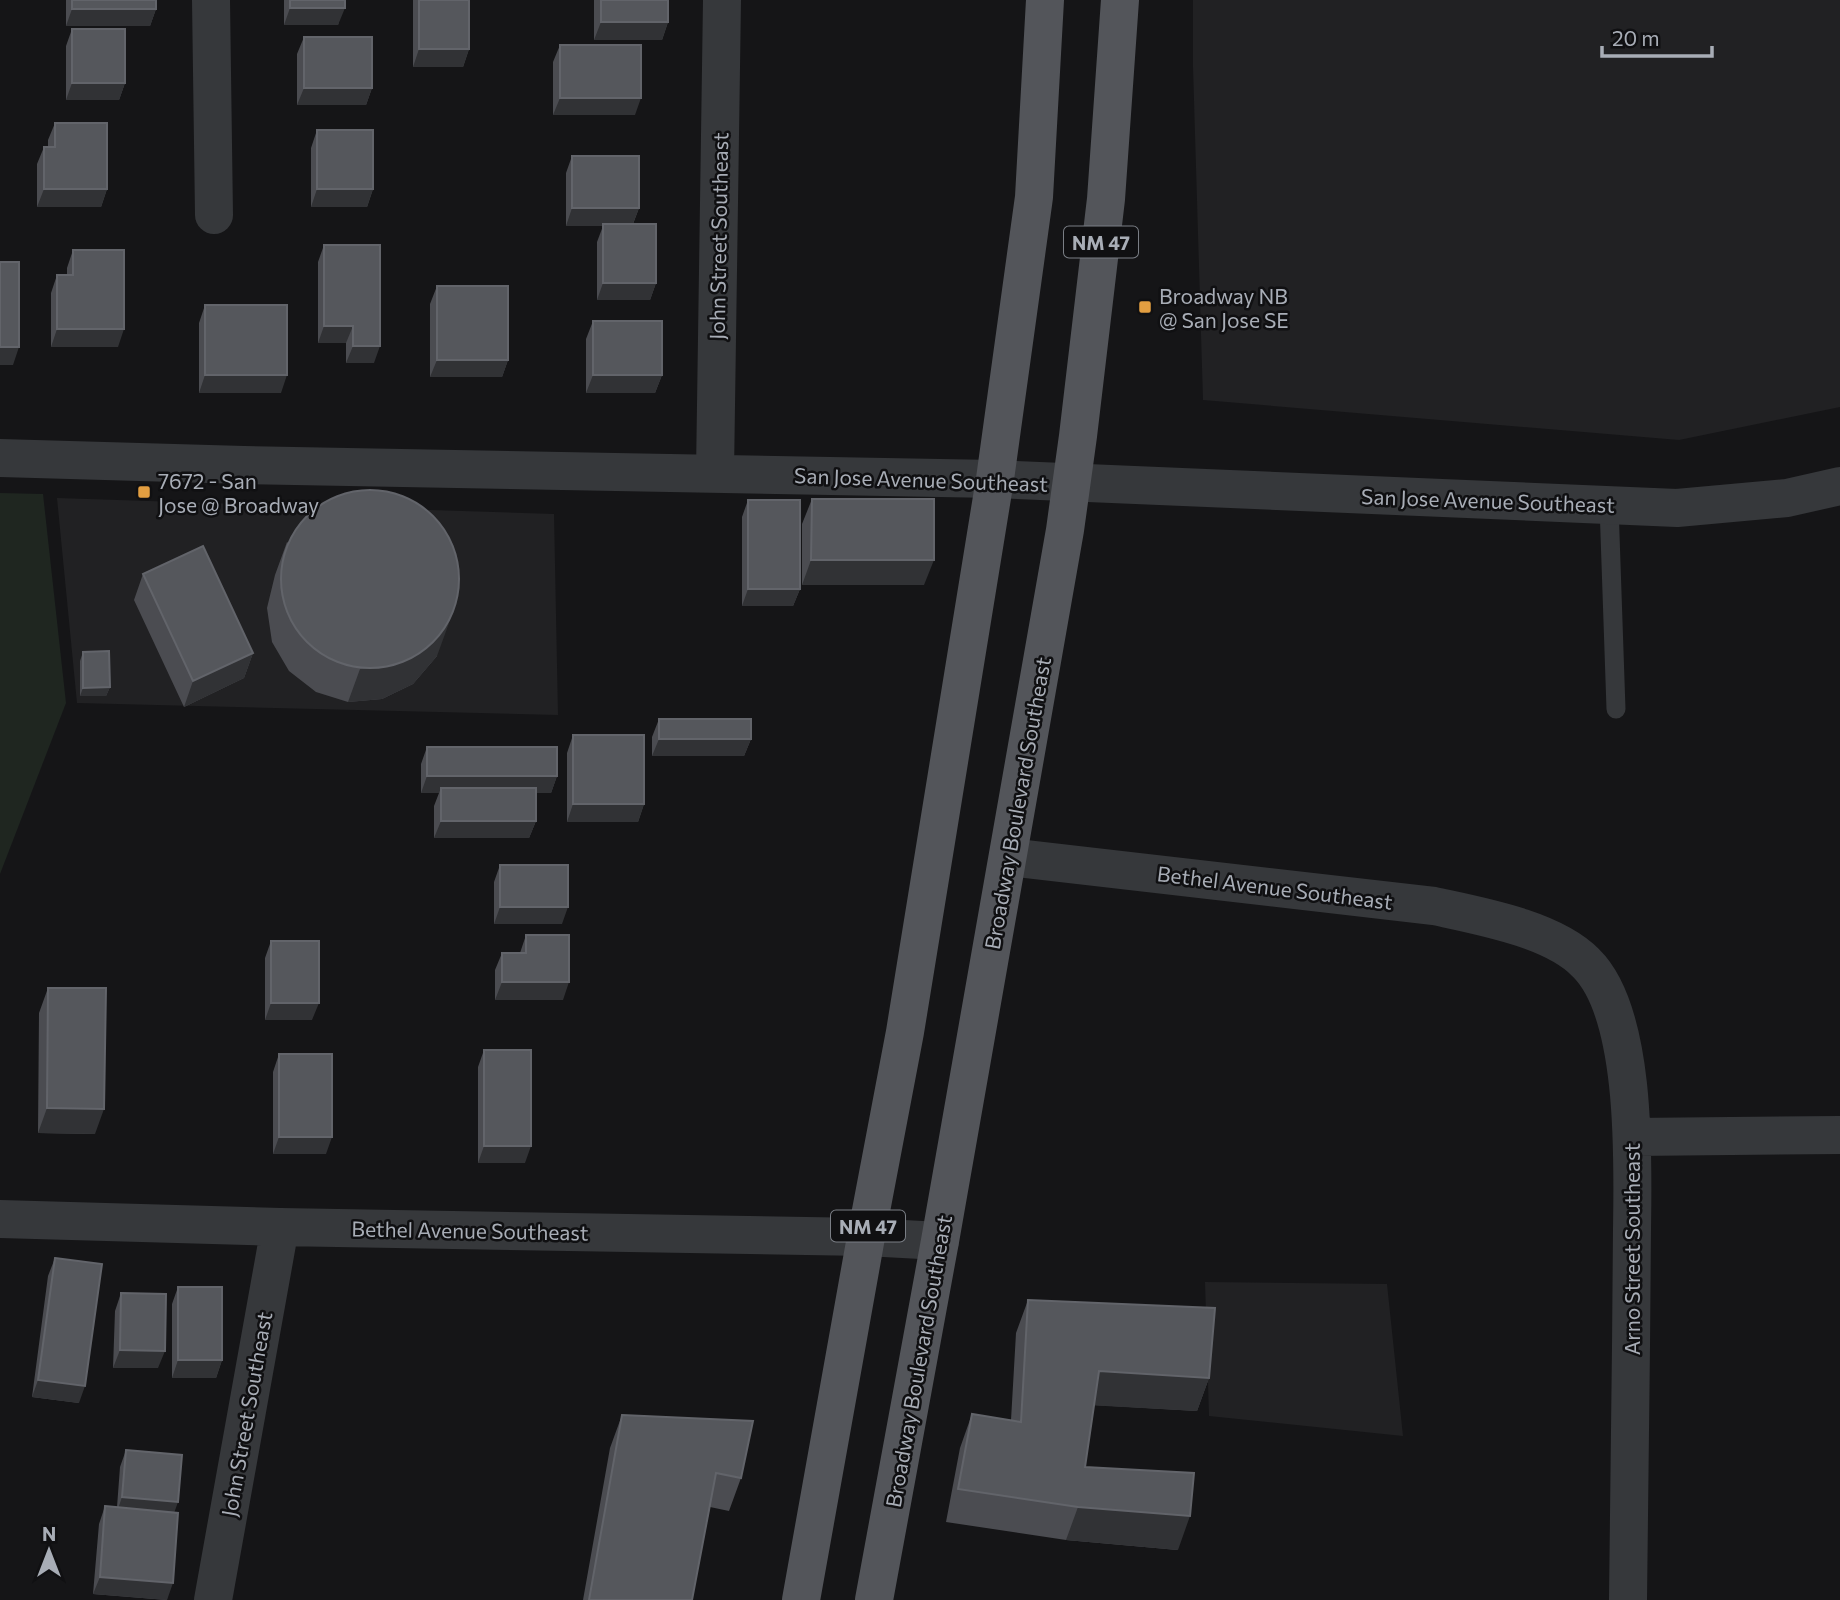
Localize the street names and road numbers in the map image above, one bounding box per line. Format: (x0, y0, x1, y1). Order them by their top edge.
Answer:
street label: John Street Southeast (704, 132, 732, 340)
road number: NM 47 (1064, 226, 1138, 258)
street label: San Jose Avenue Southeast (794, 462, 1048, 496)
street label: San Jose Avenue Southeast (1361, 483, 1615, 517)
street label: Broadway Boulevard Southeast (979, 655, 1055, 951)
street label: Bethel Avenue Southeast (1156, 860, 1394, 914)
street label: Arno Street Southeast (1619, 1143, 1644, 1355)
road number: NM 47 (831, 1210, 905, 1242)
street label: Broadway Boulevard Southeast (880, 1213, 956, 1509)
street label: Bethel Avenue Southeast (351, 1215, 589, 1245)
street label: John Street Southeast (216, 1310, 276, 1518)

